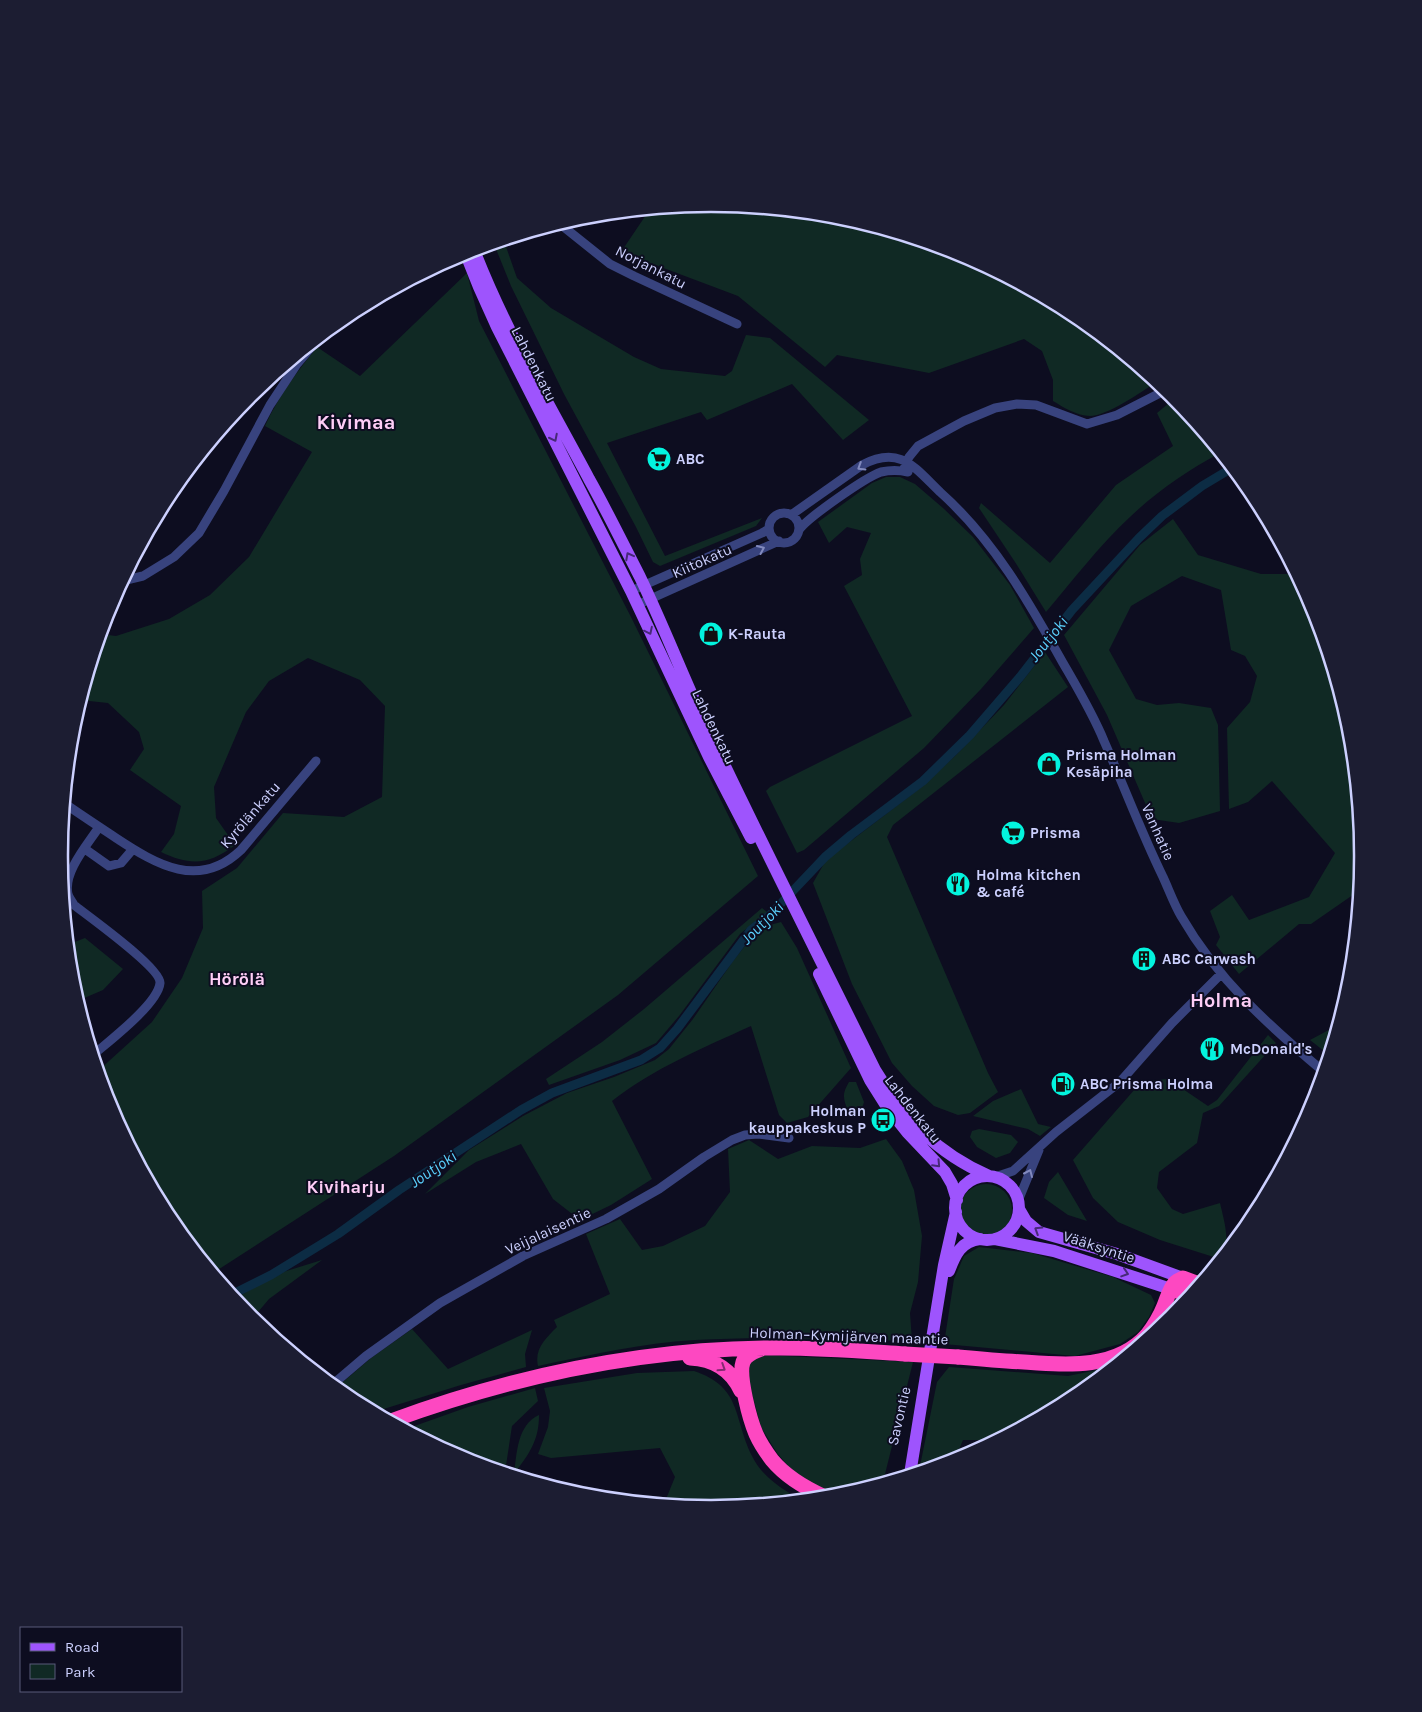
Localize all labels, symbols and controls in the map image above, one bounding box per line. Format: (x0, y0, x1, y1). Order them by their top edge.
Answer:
street label: Norjankatu (612, 241, 690, 293)
street label: Lahdenkatu (508, 324, 560, 404)
district label: Kivimaa (317, 411, 395, 434)
one-way arrow (548, 433, 558, 442)
supermarket icon: ABC (646, 446, 672, 472)
place label: ABC (676, 450, 705, 468)
one-way arrow (857, 460, 866, 470)
street label: Kiitokatu (669, 540, 735, 582)
one-way arrow (756, 545, 765, 556)
one-way arrow (625, 553, 635, 562)
water label: Joutjoki (1024, 613, 1072, 665)
shop icon: K-Rauta (698, 621, 724, 647)
place label: K-Rauta (728, 625, 786, 643)
one-way arrow (643, 626, 654, 635)
street label: Lahdenkatu (688, 686, 740, 768)
place label: Prisma Holman Kesäpiha (1066, 746, 1176, 781)
shop icon: Prisma Holman Kesäpiha (1036, 751, 1062, 777)
street label: Kyrölänkatu (216, 778, 284, 852)
street label: Vanhatie (1137, 801, 1179, 863)
supermarket icon: Prisma (1000, 820, 1026, 846)
place label: Prisma (1030, 824, 1080, 842)
place label: Holma kitchen & café (976, 866, 1081, 901)
restaurant icon: Holma kitchen & café (945, 871, 971, 897)
water label: Joutjoki (737, 898, 787, 948)
building icon: ABC Carwash (1131, 946, 1157, 972)
place label: ABC Carwash (1162, 950, 1256, 968)
district label: Hörölä (209, 968, 265, 990)
district label: Holma (1190, 989, 1252, 1012)
restaurant icon: McDonald's (1199, 1036, 1225, 1062)
place label: McDonald's (1230, 1040, 1312, 1058)
street label: Lahdenkatu (881, 1071, 945, 1147)
fuel station icon: ABC Prisma Holma (1050, 1071, 1076, 1097)
place label: ABC Prisma Holma (1080, 1075, 1213, 1093)
place label: Holman kauppakeskus P (748, 1102, 866, 1137)
bus stop icon: Holman kauppakeskus P (870, 1107, 896, 1133)
water label: Joutjoki (406, 1146, 460, 1192)
one-way arrow (931, 1158, 940, 1167)
one-way arrow (1022, 1169, 1033, 1178)
district label: Kiviharju (306, 1176, 386, 1198)
street label: Veijalaisentie (502, 1203, 594, 1259)
one-way arrow (1034, 1226, 1043, 1236)
street label: Vääksyntie (1061, 1227, 1137, 1267)
one-way arrow (1120, 1268, 1129, 1278)
street label: Holman–Kymijärven maantie (749, 1324, 949, 1348)
one-way arrow (717, 1361, 726, 1371)
street label: Savontie (883, 1385, 915, 1447)
legend (20, 1627, 182, 1692)
text: Road (65, 1638, 100, 1656)
text: Park (65, 1663, 95, 1681)

